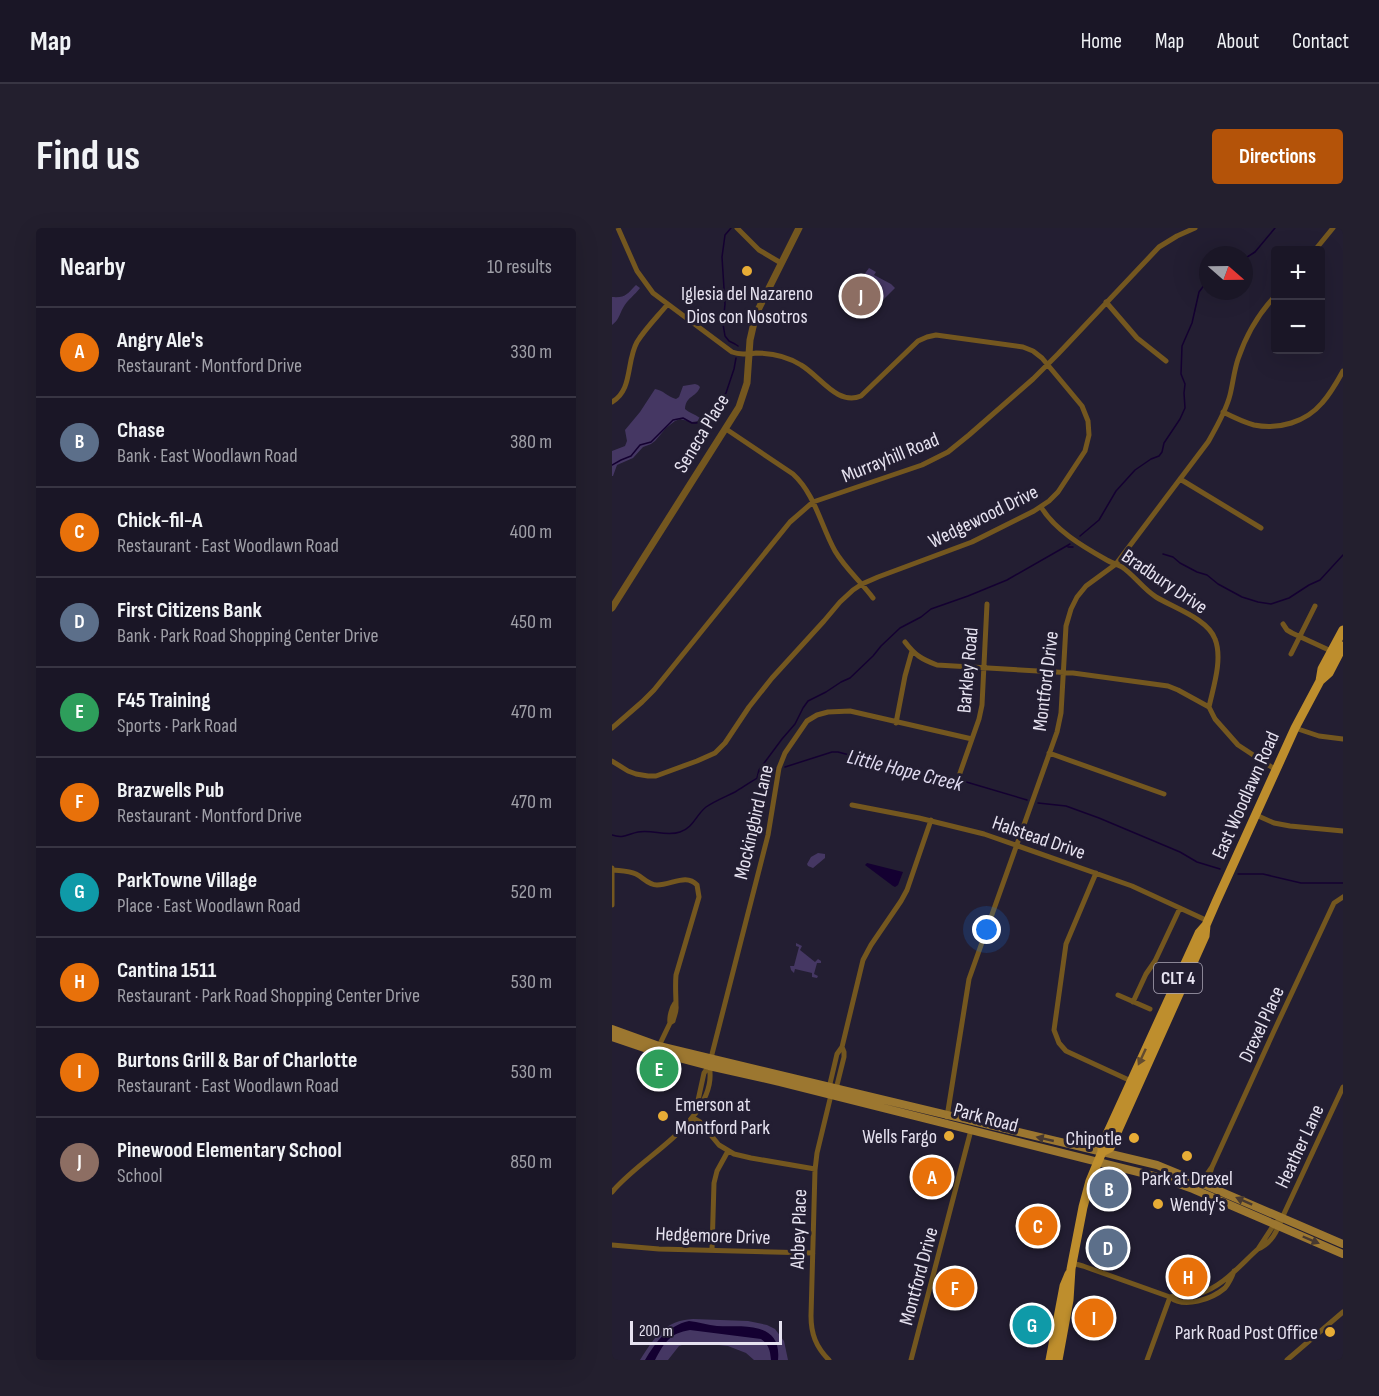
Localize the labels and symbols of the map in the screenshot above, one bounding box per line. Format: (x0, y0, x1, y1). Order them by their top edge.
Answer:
north arrow (1199, 246, 1253, 300)
marker: Iglesia del Nazareno Dios con Nosotros (740, 264, 754, 278)
pin: J (842, 274, 880, 318)
place label: Iglesia del Nazareno Dios con Nosotros (681, 282, 813, 329)
street label: Seneca Place (669, 390, 735, 477)
street label: Murrayhill Road (838, 428, 943, 488)
street label: Wedgewood Drive (925, 480, 1042, 554)
street label: Bradbury Drive (1117, 544, 1212, 619)
street label: Barkley Road (952, 626, 984, 714)
street label: Montford Drive (1028, 630, 1064, 732)
street label: East Woodlawn Road (1207, 728, 1285, 863)
water label: Little Hope Creek (845, 744, 966, 797)
street label: Mockingbird Lane (729, 763, 779, 882)
street label: Halstead Drive (989, 811, 1088, 865)
your location (972, 915, 1001, 944)
road number: CLT 4 (1154, 963, 1202, 993)
street label: Drexel Place (1234, 983, 1290, 1066)
pin: E (640, 1046, 678, 1092)
one-way arrow (1137, 1048, 1147, 1066)
place label: Emerson at Montford Park (675, 1093, 770, 1140)
street label: Park Road (951, 1098, 1021, 1138)
street label: Heather Lane (1270, 1101, 1330, 1192)
marker: Emerson at Montford Park (656, 1109, 670, 1123)
place label: Wells Fargo (862, 1125, 937, 1149)
place label: Chipotle (1066, 1127, 1122, 1151)
marker: Wells Fargo (942, 1129, 956, 1143)
marker: Chipotle (1127, 1131, 1141, 1145)
one-way arrow (1036, 1133, 1054, 1143)
marker: Park at Drexel (1180, 1149, 1194, 1163)
pin: A (912, 1154, 952, 1200)
pin: B (1090, 1166, 1128, 1212)
place label: Park at Drexel (1141, 1167, 1233, 1191)
street label: Abbey Place (786, 1189, 812, 1270)
place label: Wendy's (1170, 1193, 1226, 1217)
marker: Wendy's (1151, 1197, 1165, 1211)
one-way arrow (1236, 1197, 1253, 1206)
pin: C (1018, 1204, 1058, 1248)
street label: Hedgemore Drive (655, 1222, 771, 1250)
street label: Montford Drive (894, 1225, 944, 1328)
pin: D (1088, 1226, 1128, 1270)
one-way arrow (1302, 1235, 1320, 1245)
pin: H (1168, 1254, 1208, 1300)
pin: F (936, 1266, 974, 1310)
pin: I (1074, 1296, 1114, 1340)
pin: G (1012, 1302, 1052, 1348)
scale bar (630, 1318, 782, 1346)
place label: Park Road Post Office (1175, 1321, 1318, 1345)
marker: Park Road Post Office (1323, 1325, 1337, 1339)

